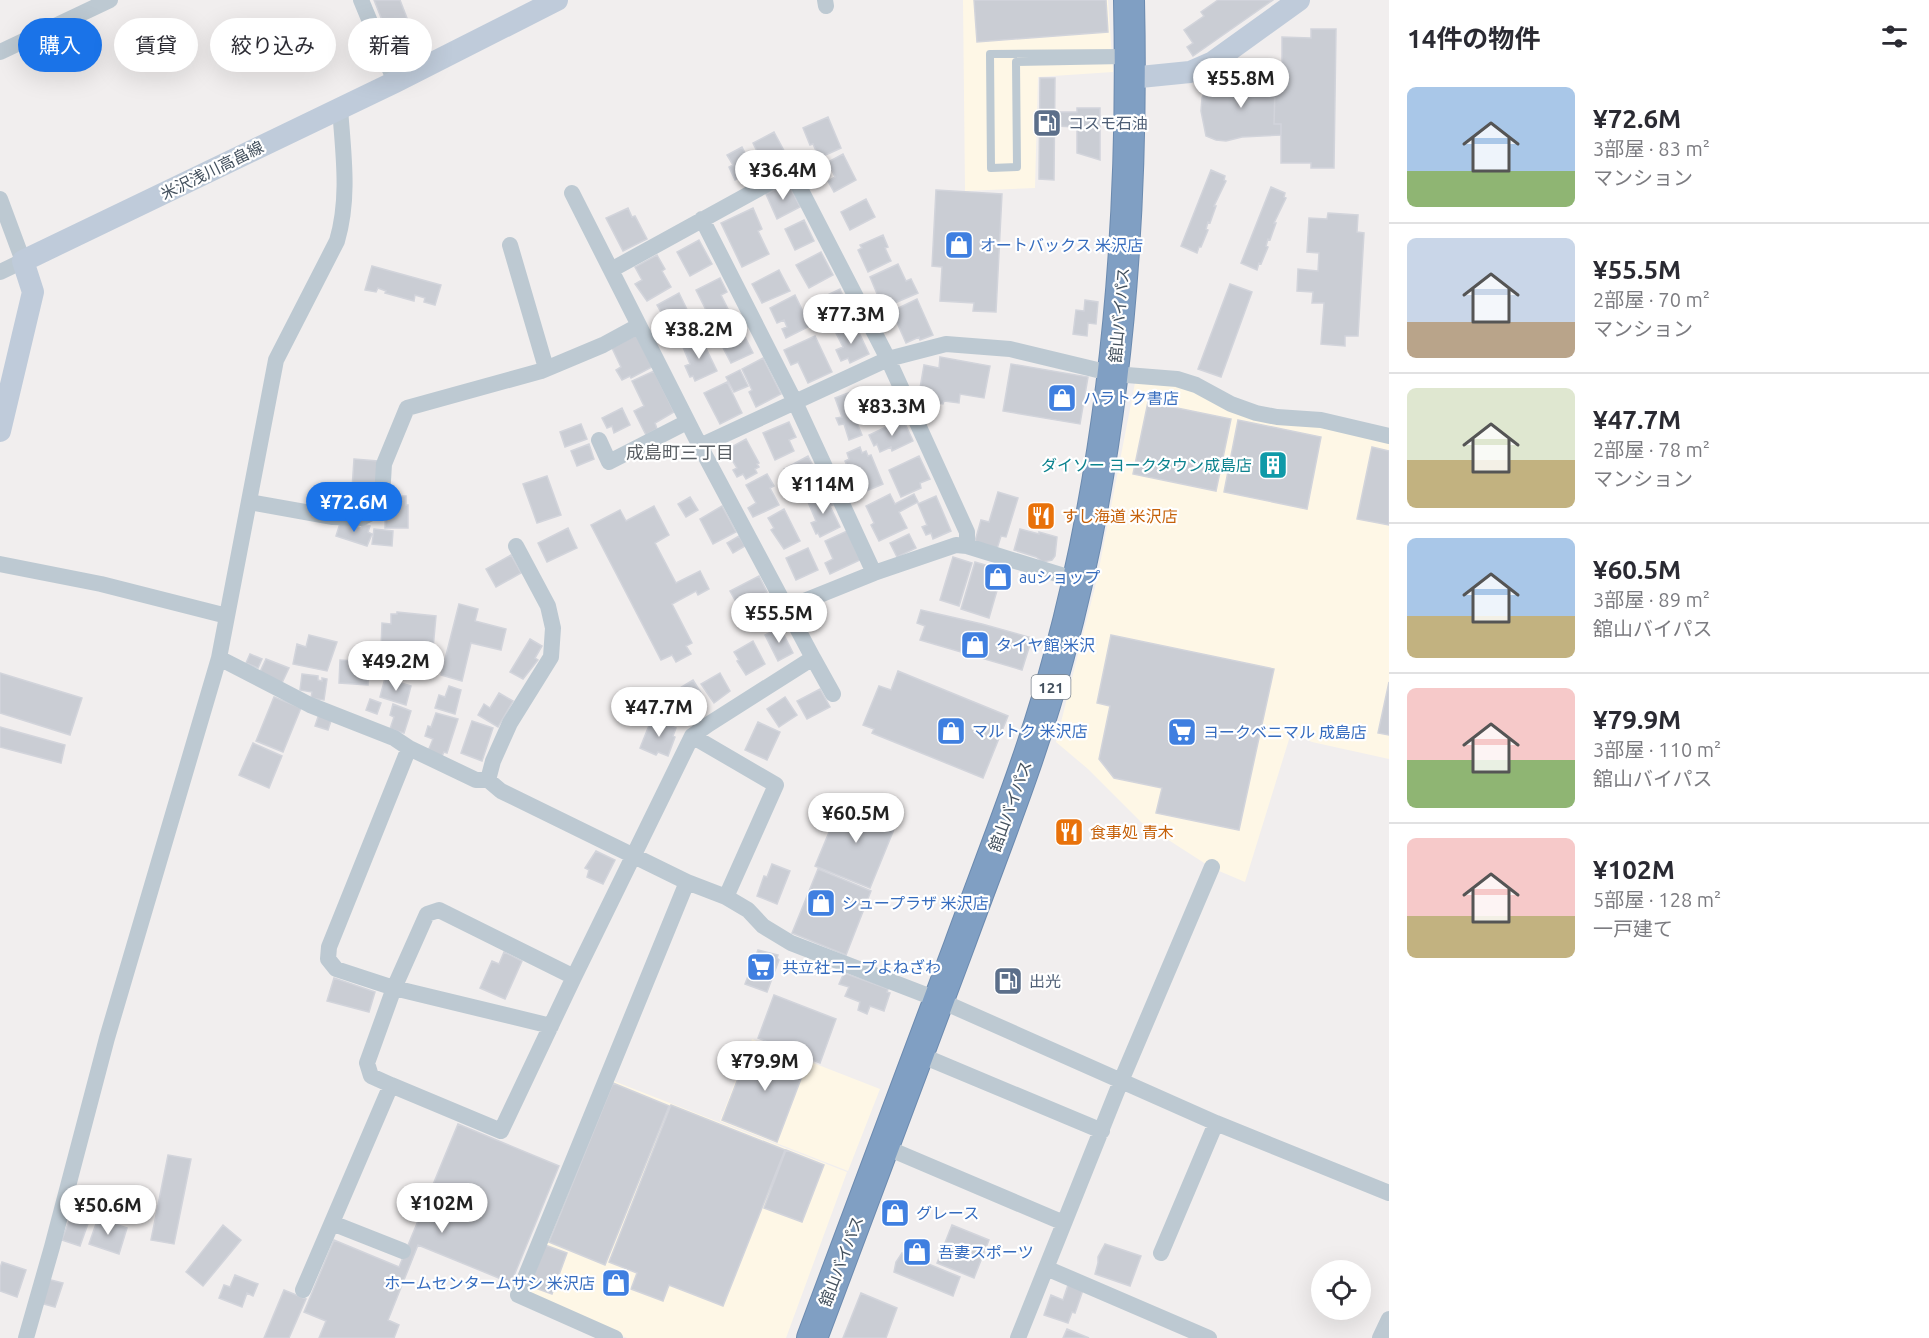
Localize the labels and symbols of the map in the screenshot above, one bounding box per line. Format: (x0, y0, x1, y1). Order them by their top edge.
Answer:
pin: ¥55.8M (1192, 58, 1290, 109)
fuel station icon: コスモ石油 (1031, 107, 1063, 139)
place label: コスモ石油 (1068, 114, 1148, 132)
street label: 米沢浅川高畠線 (158, 137, 266, 203)
pin: ¥36.4M (734, 150, 832, 201)
shop icon: オートバックス 米沢店 (943, 229, 975, 261)
place label: オートバックス 米沢店 (980, 236, 1143, 254)
street label: 舘山バイパス (1106, 267, 1132, 363)
pin: ¥77.3M (802, 294, 900, 345)
pin: ¥38.2M (650, 309, 748, 360)
shop icon: ハラトク書店 (1046, 382, 1078, 414)
pin: ¥83.3M (843, 386, 941, 437)
place label: ハラトク書店 (1083, 389, 1179, 407)
district label: 成島町三丁目 (626, 442, 734, 462)
building icon: ダイソー ヨークタウン成島店 (1257, 449, 1289, 481)
place label: ダイソー ヨークタウン成島店 (1041, 456, 1252, 474)
pin: ¥114M (781, 464, 865, 515)
pin: ¥72.6M (305, 482, 403, 533)
restaurant icon: すし海道 米沢店 (1025, 500, 1057, 532)
place label: すし海道 米沢店 (1062, 507, 1178, 525)
shop icon: auショップ (982, 561, 1014, 593)
place label: auショップ (1019, 568, 1100, 586)
pin: ¥55.5M (730, 593, 828, 644)
shop icon: タイヤ館 米沢 (959, 629, 991, 661)
place label: タイヤ館 米沢 (996, 636, 1095, 654)
pin: ¥49.2M (347, 641, 445, 692)
road number: 121 (1032, 675, 1070, 699)
pin: ¥47.7M (610, 687, 708, 738)
shop icon: マルトク 米沢店 (935, 715, 967, 747)
supermarket icon: ヨークベニマル 成島店 (1166, 716, 1198, 748)
place label: マルトク 米沢店 (972, 722, 1088, 740)
place label: ヨークベニマル 成島店 (1203, 723, 1367, 741)
street label: 舘山バイパス (985, 758, 1035, 854)
pin: ¥60.5M (807, 793, 905, 844)
restaurant icon: 食事処 青木 (1053, 816, 1085, 848)
place label: 食事処 青木 (1090, 823, 1174, 841)
shop icon: シュープラザ 米沢店 (805, 887, 837, 919)
place label: シュープラザ 米沢店 (842, 894, 989, 912)
supermarket icon: 共立社コープよねざわ (745, 951, 777, 983)
place label: 共立社コープよねざわ (782, 958, 941, 976)
fuel station icon: 出光 (992, 965, 1024, 997)
place label: 出光 (1029, 972, 1061, 990)
pin: ¥79.9M (716, 1041, 814, 1092)
pin: ¥102M (400, 1183, 484, 1234)
pin: ¥50.6M (59, 1185, 157, 1236)
shop icon: グレース (879, 1197, 911, 1229)
place label: グレース (916, 1204, 979, 1222)
street label: 舘山バイパス (815, 1213, 867, 1309)
shop icon: 吾妻スポーツ (901, 1236, 933, 1268)
place label: 吾妻スポーツ (938, 1243, 1034, 1261)
shop icon: ホームセンタームサシ 米沢店 (600, 1267, 632, 1299)
place label: ホームセンタームサシ 米沢店 (384, 1274, 595, 1292)

